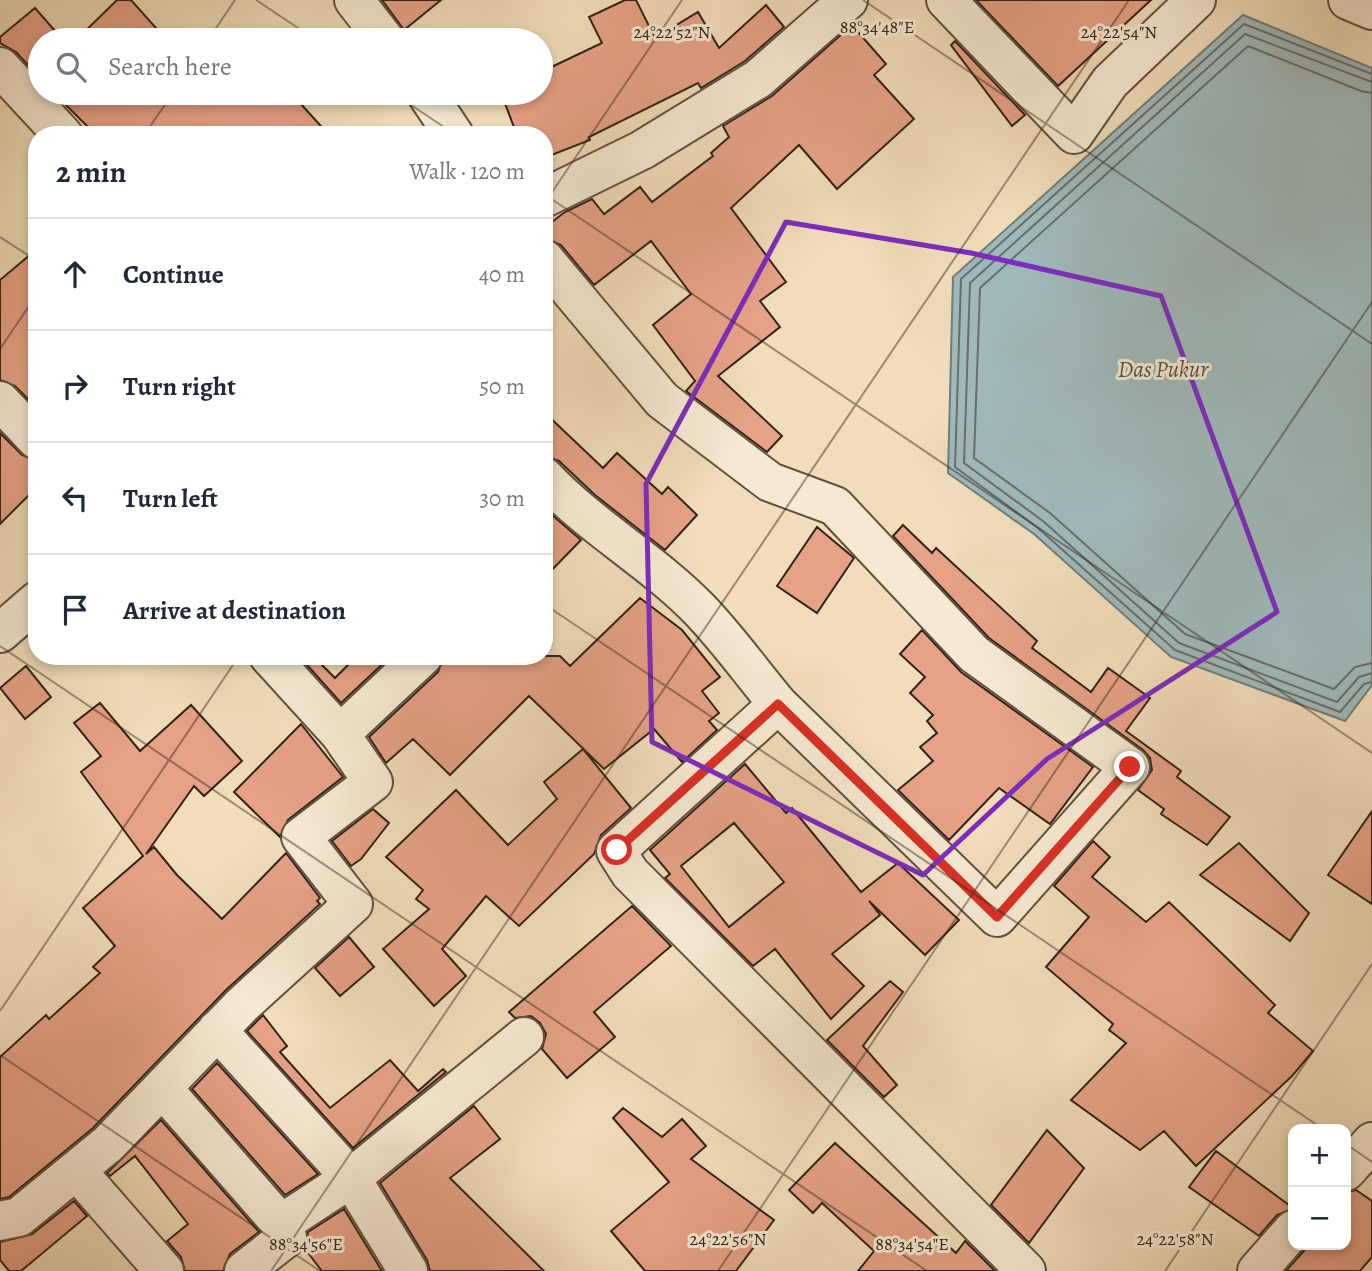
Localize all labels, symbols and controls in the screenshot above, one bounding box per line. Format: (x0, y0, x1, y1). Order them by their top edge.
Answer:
text: 88°34'48"E (840, 15, 914, 39)
text: 24°22'52"N (633, 20, 711, 44)
text: 24°22'54"N (1081, 20, 1157, 44)
search box (28, 28, 553, 105)
icon: search (52, 48, 90, 86)
text: Search here (108, 49, 232, 84)
text: 2 min (56, 152, 126, 192)
text: Walk · 120 m (409, 156, 525, 187)
icon: ahead (56, 255, 94, 293)
text: Continue (123, 257, 224, 292)
text: 40 m (479, 259, 525, 290)
water label: Das Pukur (1118, 354, 1209, 385)
icon: right (56, 367, 94, 405)
text: Turn right (123, 369, 236, 404)
text: 50 m (479, 371, 525, 402)
icon: left (56, 479, 94, 517)
text: Turn left (123, 481, 218, 516)
text: 30 m (479, 483, 525, 514)
icon: arrive (56, 591, 94, 629)
text: Arrive at destination (123, 593, 346, 628)
route end (1114, 751, 1145, 782)
route start (601, 834, 632, 865)
map controls (1288, 1124, 1351, 1250)
button: + (1288, 1124, 1351, 1187)
button: − (1288, 1187, 1351, 1250)
text: 24°22'56"N (690, 1227, 766, 1251)
text: 24°22'58"N (1136, 1227, 1214, 1251)
text: 88°34'56"E (269, 1232, 343, 1256)
text: 88°34'54"E (875, 1232, 949, 1256)

